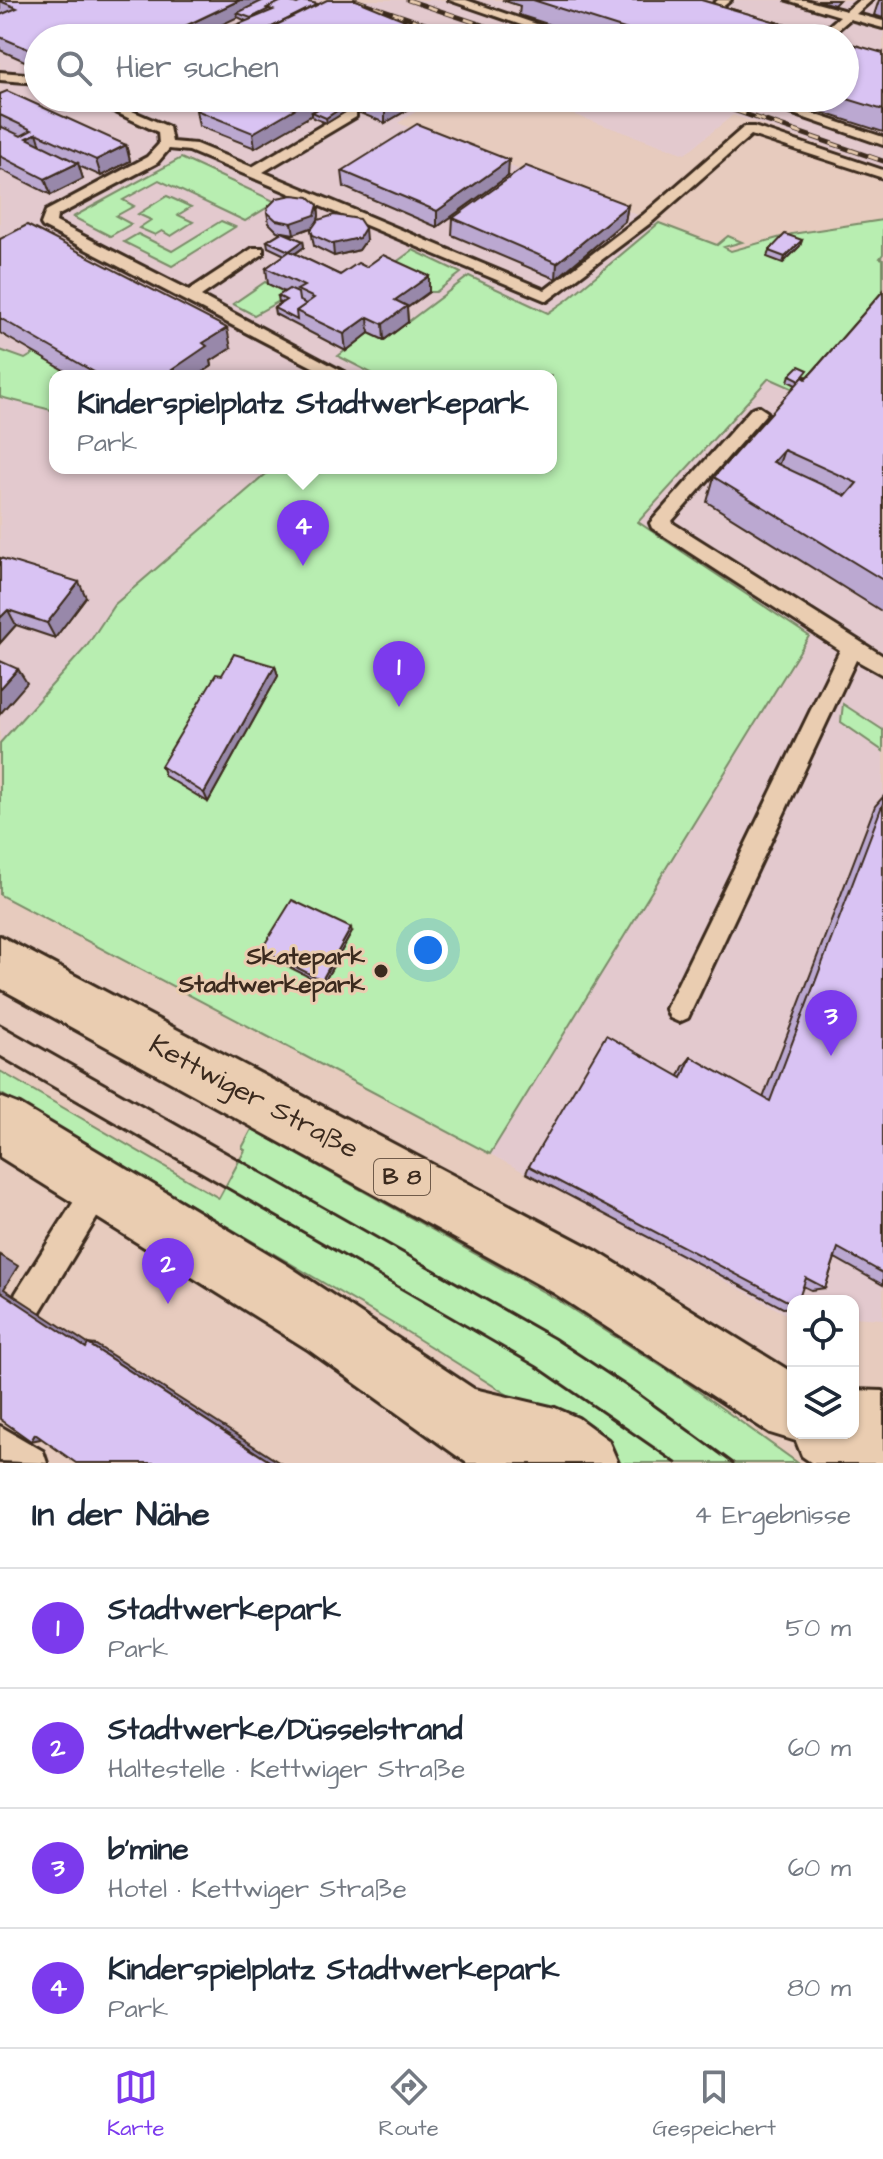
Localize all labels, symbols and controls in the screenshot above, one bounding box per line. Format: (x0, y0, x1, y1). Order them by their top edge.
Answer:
search box (24, 24, 859, 112)
icon: search (52, 46, 96, 90)
text: Hier suchen (116, 47, 279, 89)
popup (49, 370, 557, 474)
text: Kinderspielplatz Stadtwerkepark (77, 383, 529, 425)
text: Park (77, 425, 137, 461)
pin: 4 (277, 500, 329, 566)
pin: 1 (373, 641, 425, 707)
your location (408, 930, 448, 970)
place label: Skatepark Stadtwerkepark (178, 940, 365, 1002)
marker: Skatepark Stadtwerkepark (372, 962, 390, 980)
pin: 3 (805, 990, 857, 1056)
street label: Kettwiger Straße (142, 1025, 366, 1170)
road number: B 8 (374, 1159, 430, 1195)
pin: 2 (142, 1238, 194, 1304)
map controls (787, 1295, 859, 1439)
button: locate (787, 1295, 859, 1367)
button: layers (787, 1367, 859, 1439)
text: In der Nähe (32, 1491, 210, 1539)
text: 4 Ergebnisse (694, 1497, 851, 1533)
text: Stadtwerkepark (108, 1589, 341, 1631)
text: 1 (56, 1610, 60, 1646)
text: 50 m (786, 1610, 851, 1646)
text: Park (108, 1631, 168, 1667)
text: Stadtwerke/Düsselstrand (108, 1709, 463, 1751)
text: 2 (51, 1730, 65, 1766)
text: 60 m (788, 1730, 851, 1766)
text: Haltestelle · Kettwiger Straße (108, 1751, 465, 1787)
text: b'mine (108, 1829, 189, 1871)
text: 3 (51, 1850, 65, 1886)
text: 60 m (788, 1850, 851, 1886)
text: Hotel · Kettwiger Straße (108, 1871, 407, 1907)
text: Kinderspielplatz Stadtwerkepark (108, 1949, 560, 1991)
text: 4 (49, 1970, 67, 2006)
text: 80 m (787, 1970, 851, 2006)
text: Park (108, 1991, 168, 2027)
tab: Karte (107, 2065, 164, 2144)
tab: Route (379, 2065, 439, 2144)
tab: Gespeichert (653, 2065, 776, 2144)

